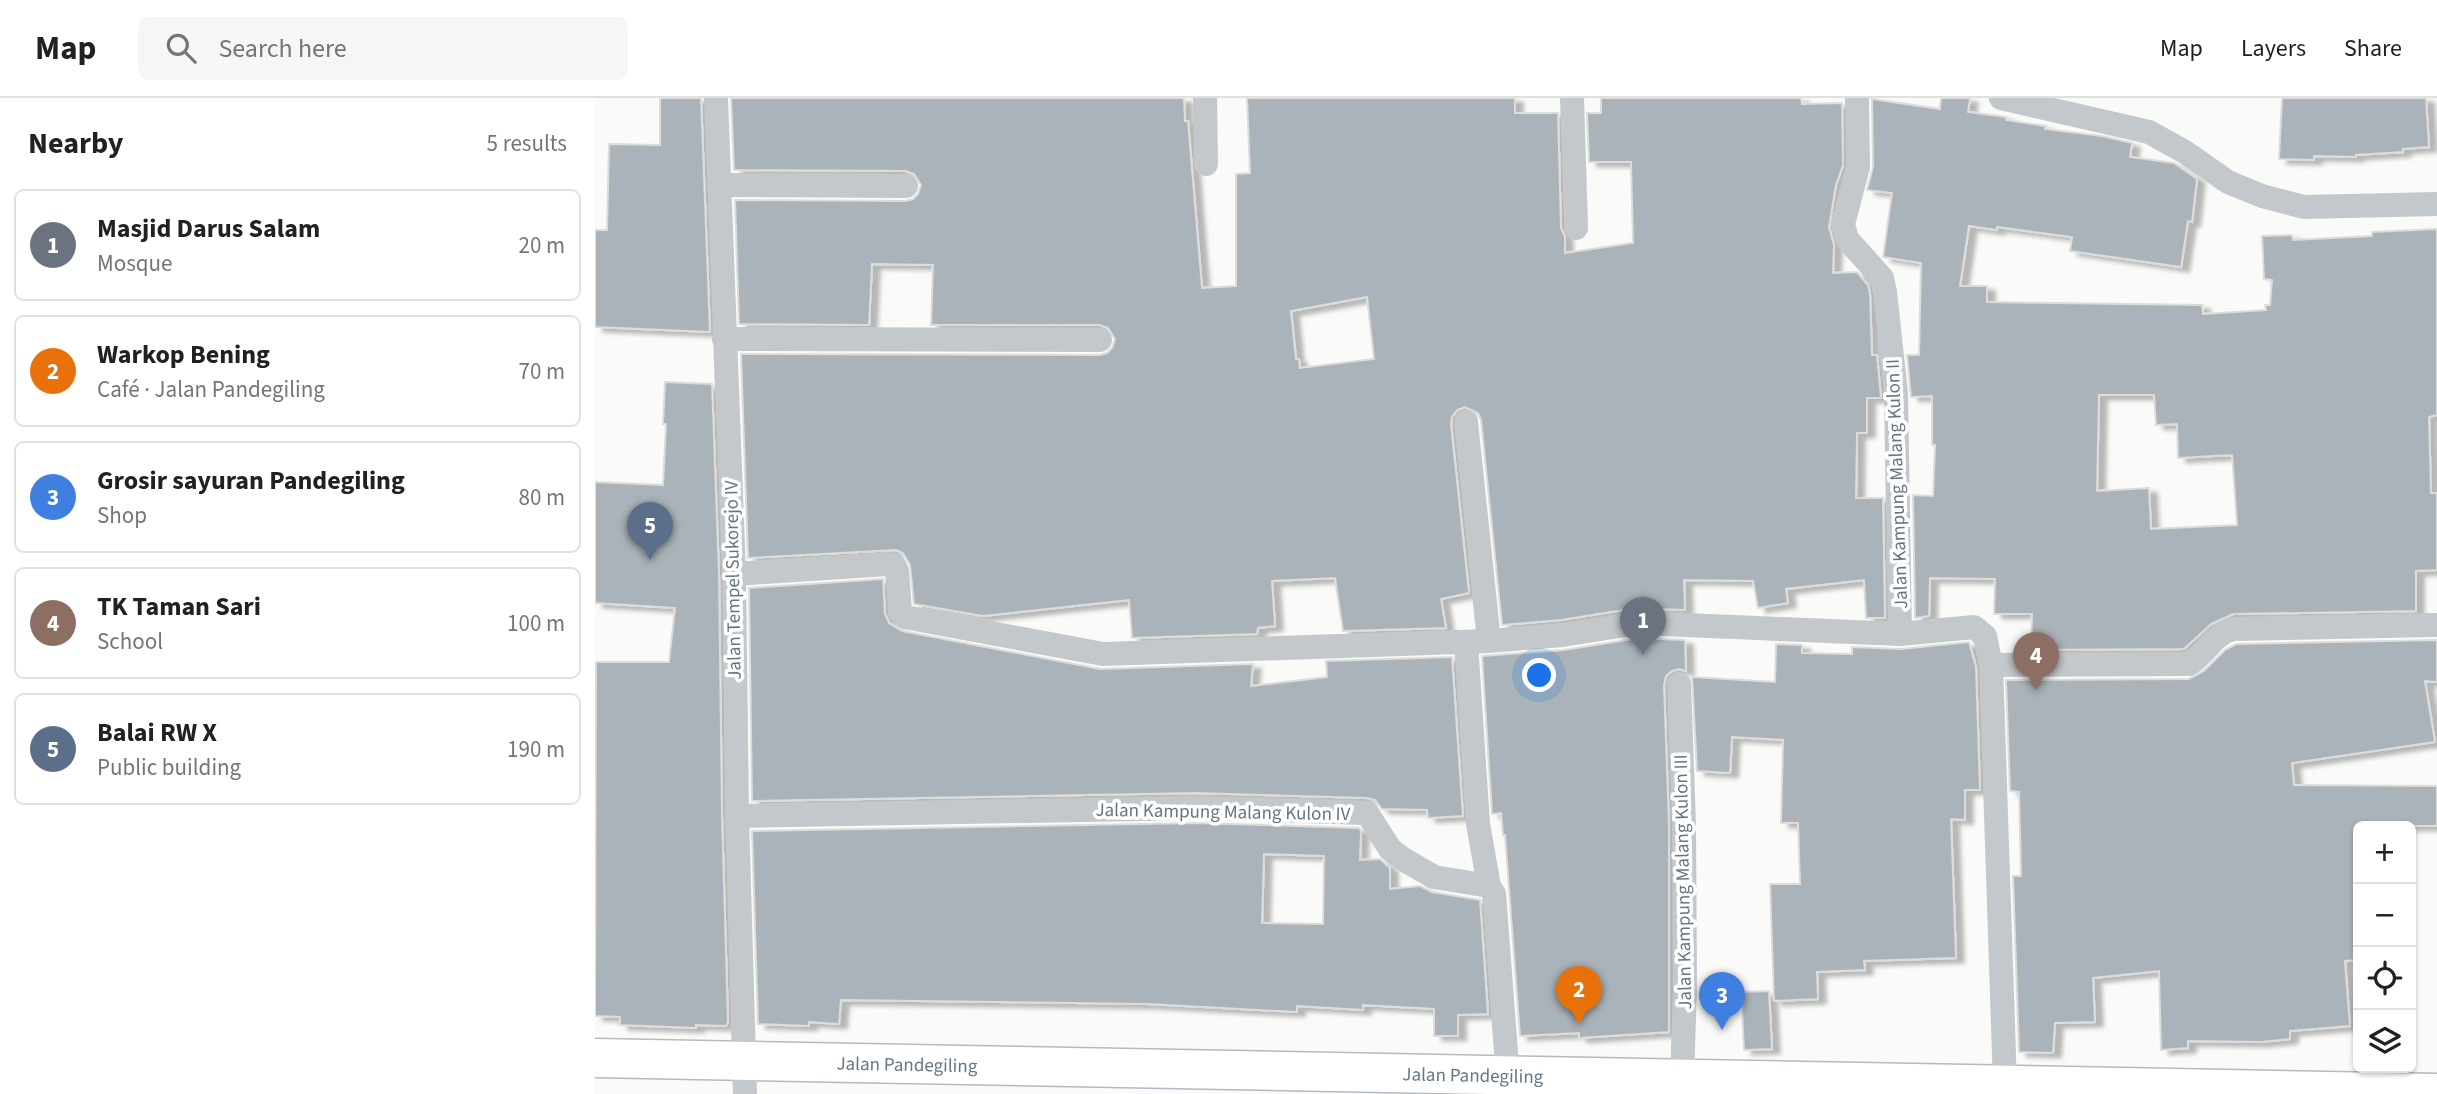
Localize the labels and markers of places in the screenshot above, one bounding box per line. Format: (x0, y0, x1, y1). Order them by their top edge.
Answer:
pin: 5 (627, 502, 673, 560)
pin: 1 (1620, 597, 1666, 655)
pin: 4 (2013, 632, 2059, 690)
pin: 2 (1556, 966, 1602, 1024)
pin: 3 (1699, 972, 1745, 1030)

